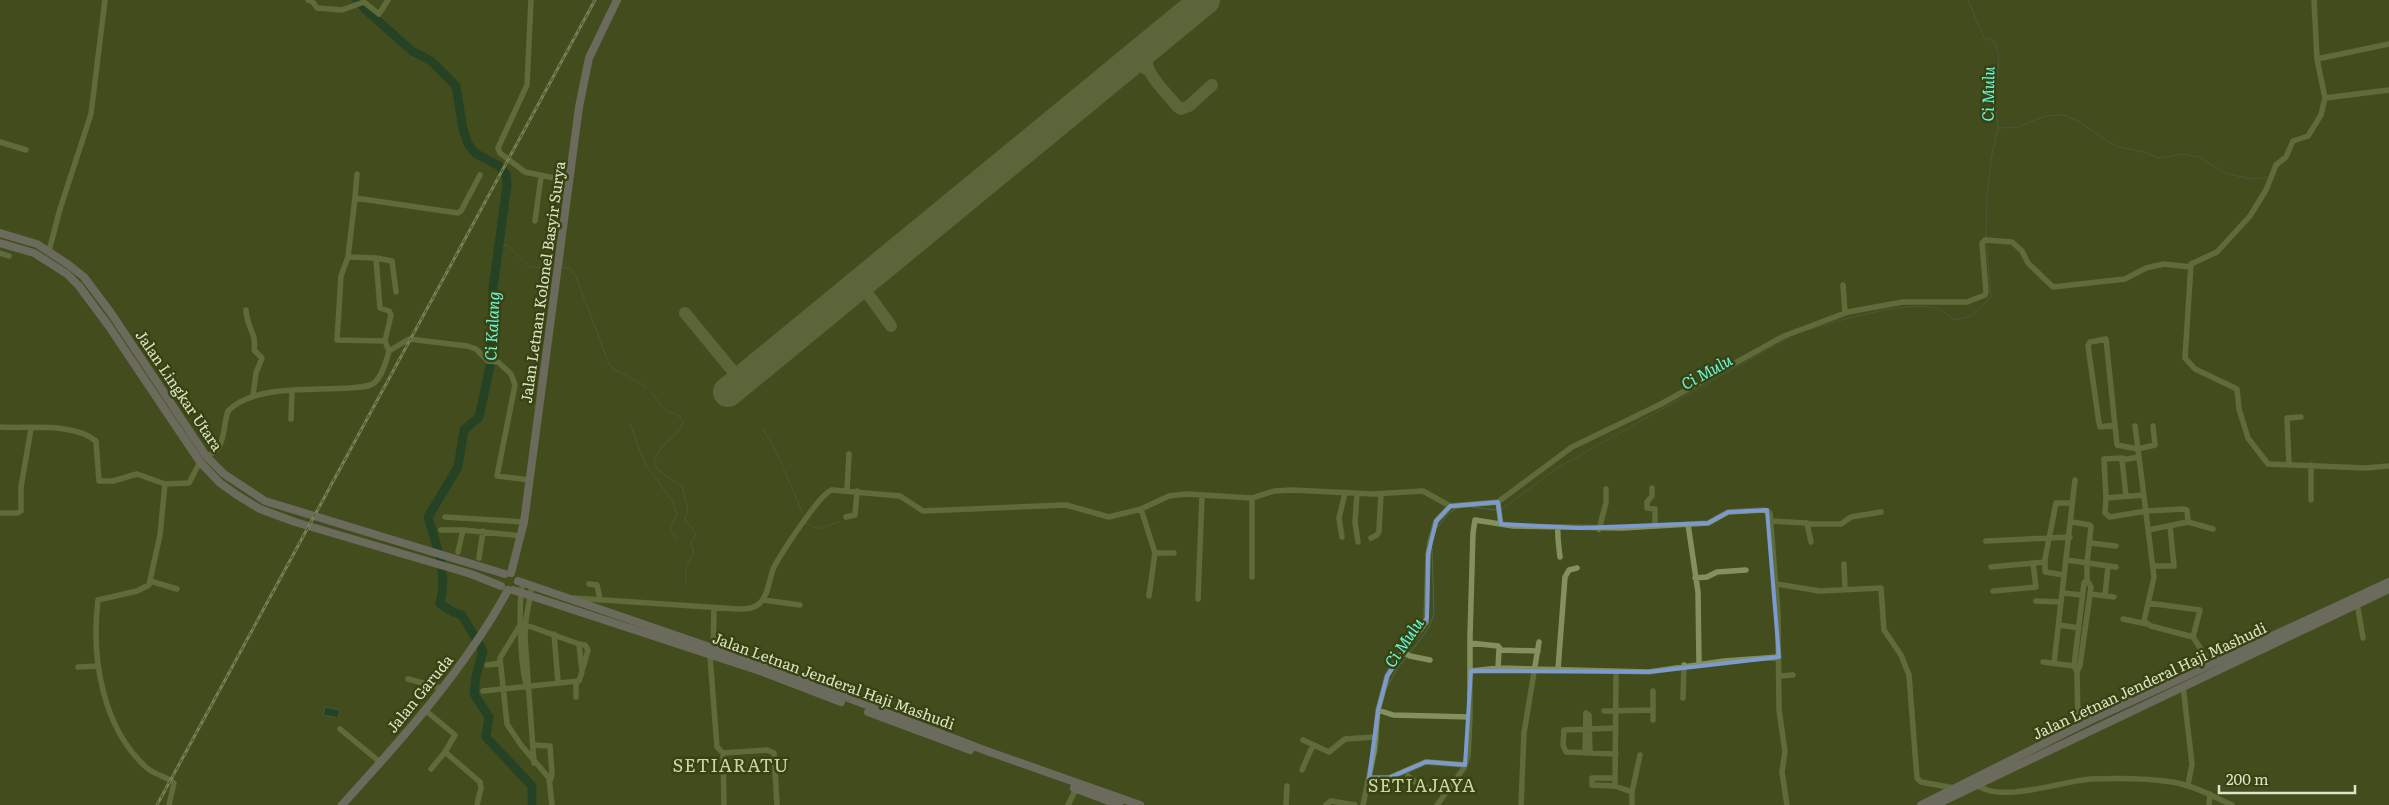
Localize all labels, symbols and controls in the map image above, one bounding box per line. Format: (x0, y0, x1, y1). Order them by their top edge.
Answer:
water label: Ci Mulu (1975, 66, 1999, 122)
street label: Jalan Letnan Kolonel Basyir Surya (514, 159, 570, 404)
water label: Ci Kalang (477, 291, 505, 361)
street label: Jalan Lingkar Utara (131, 325, 230, 456)
water label: Ci Mulu (1676, 347, 1737, 395)
water label: Ci Mulu (1378, 612, 1429, 672)
street label: Jalan Letnan Jenderal Haji Mashudi (2028, 615, 2270, 745)
street label: Jalan Letnan Jenderal Haji Mashudi (710, 625, 958, 735)
street label: Jalan Garuda (380, 648, 458, 737)
district label: SETIARATU (673, 751, 789, 778)
scale bar (2219, 762, 2355, 794)
text: 200 m (2226, 767, 2269, 790)
district label: SETIAJAYA (1368, 771, 1476, 798)

